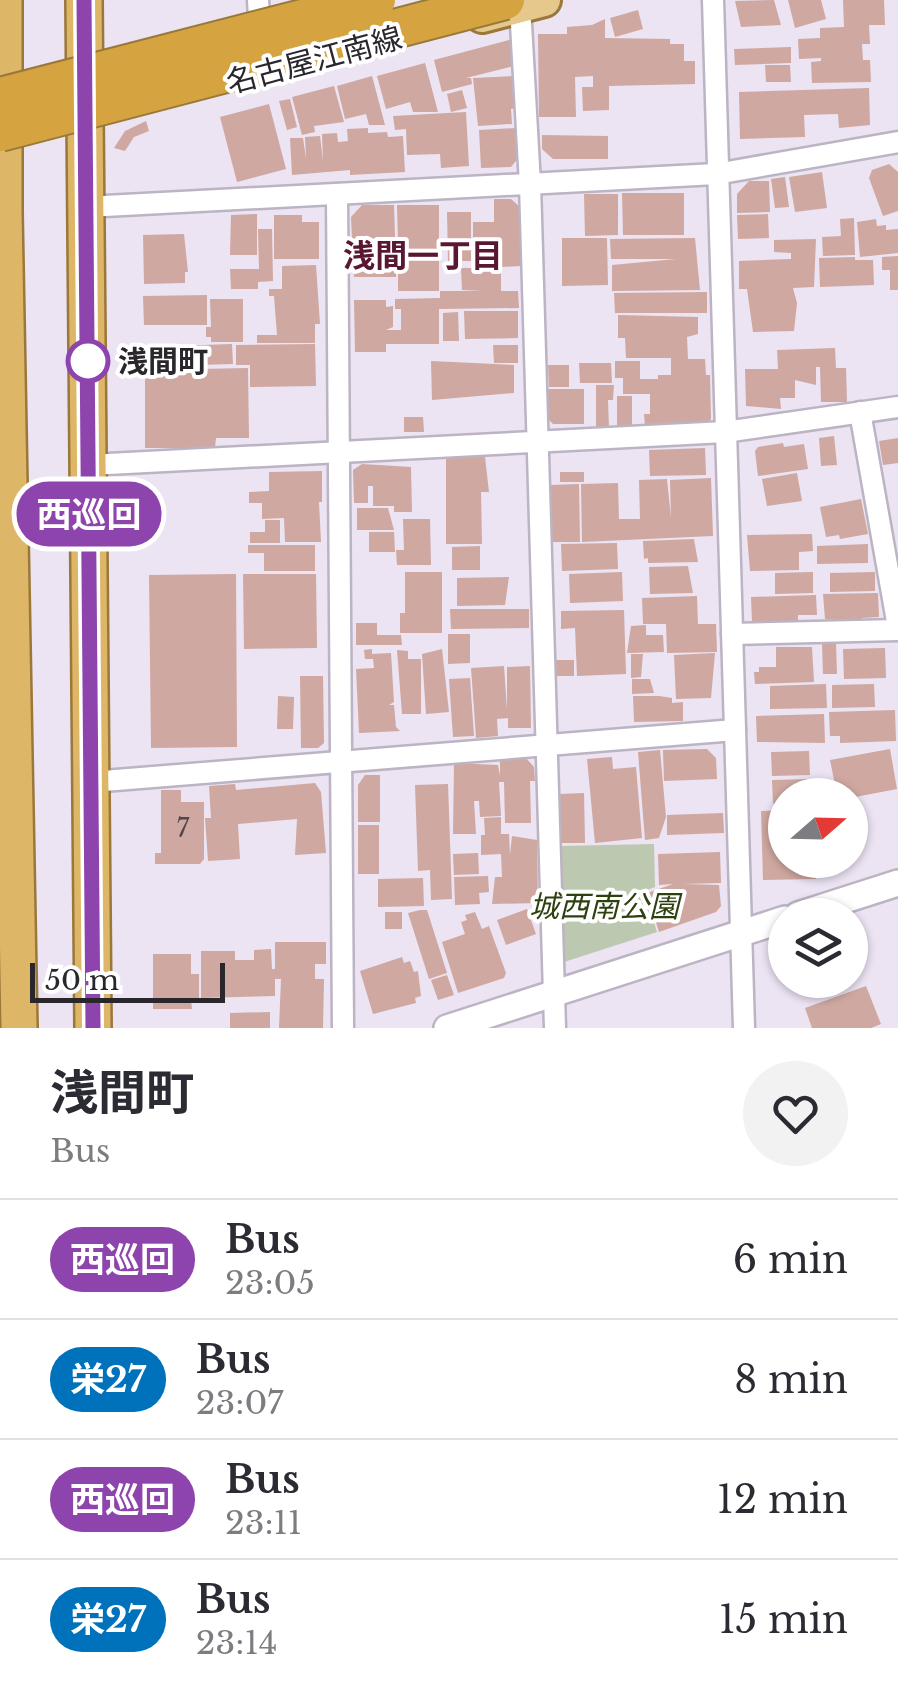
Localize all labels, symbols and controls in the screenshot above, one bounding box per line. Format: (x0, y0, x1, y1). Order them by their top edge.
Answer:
street label: 名古屋江南線 (222, 19, 406, 101)
district label: 浅間一丁目 (343, 236, 503, 276)
marker: 浅間町 (67, 340, 109, 382)
place label: 浅間町 (118, 343, 208, 380)
line badge: 西巡回 (32, 482, 146, 546)
text: 西巡回 (36, 493, 142, 536)
north arrow (768, 778, 868, 878)
map controls (768, 778, 868, 998)
house number: 7 (177, 813, 190, 844)
park label: 城西南公園 (529, 888, 683, 925)
button: layers (768, 898, 868, 998)
scale bar (30, 958, 225, 1003)
text: 50 m (45, 963, 119, 998)
button: heart (743, 1061, 848, 1166)
text: 浅間町 (50, 1063, 194, 1123)
text: Bus (50, 1131, 110, 1171)
text: Bus (225, 1216, 300, 1263)
text: 6 min (733, 1236, 848, 1283)
text: 西巡回 (70, 1238, 175, 1281)
text: 23:05 (225, 1263, 315, 1303)
text: Bus (196, 1336, 271, 1383)
text: 8 min (734, 1356, 848, 1403)
text: 栄27 (70, 1358, 146, 1401)
text: 23:07 (196, 1383, 283, 1423)
text: Bus (225, 1456, 300, 1503)
text: 12 min (717, 1476, 848, 1523)
text: 西巡回 (70, 1478, 175, 1521)
text: 23:11 (225, 1503, 302, 1543)
text: Bus (196, 1576, 271, 1623)
text: 15 min (719, 1596, 848, 1643)
text: 栄27 (70, 1598, 146, 1641)
text: 23:14 (196, 1623, 277, 1663)

